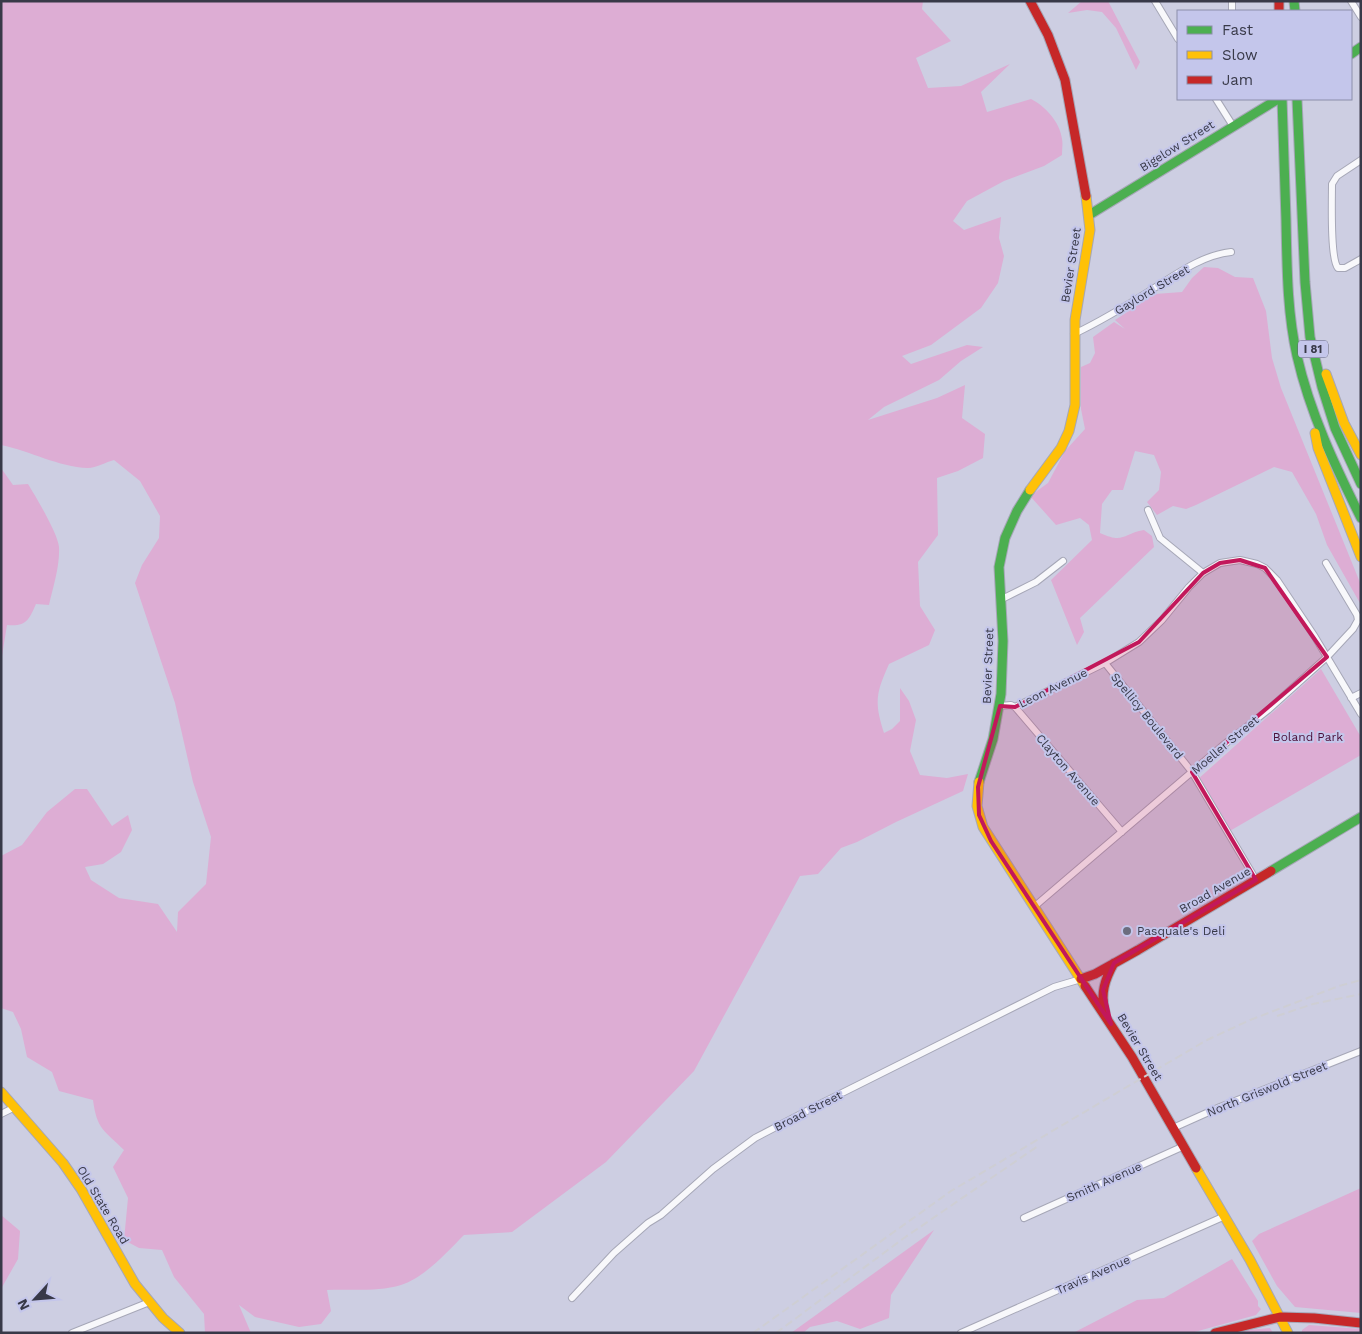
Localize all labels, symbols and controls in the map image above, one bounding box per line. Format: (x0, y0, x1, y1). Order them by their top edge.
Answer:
legend (1177, 10, 1352, 100)
text: Fast (1222, 21, 1254, 39)
text: Slow (1222, 46, 1258, 64)
text: Jam (1222, 71, 1253, 89)
street label: Bigelow Street (1137, 118, 1217, 174)
street label: Bevier Street (1058, 226, 1084, 304)
street label: Gaylord Street (1112, 262, 1192, 318)
road number: I 81 (1298, 340, 1328, 358)
street label: Bevier Street (980, 628, 996, 704)
street label: Leon Avenue (1016, 665, 1090, 711)
street label: Spellicy Boulevard (1108, 670, 1186, 762)
street label: Moeller Street (1189, 713, 1261, 777)
park label: Boland Park (1273, 730, 1343, 744)
street label: Clayton Avenue (1033, 731, 1103, 809)
street label: Broad Avenue (1177, 864, 1253, 916)
place label: Pasquale's Deli (1137, 924, 1225, 938)
marker: Pasquale's Deli (1121, 925, 1133, 937)
street label: Bevier Street (1114, 1011, 1166, 1083)
street label: North Griswold Street (1205, 1058, 1329, 1120)
street label: Broad Street (772, 1088, 844, 1134)
street label: Smith Avenue (1064, 1159, 1144, 1205)
street label: Old State Road (74, 1163, 132, 1247)
street label: Travis Avenue (1054, 1252, 1132, 1298)
north arrow (10, 1274, 60, 1324)
text: N (14, 1297, 33, 1313)

